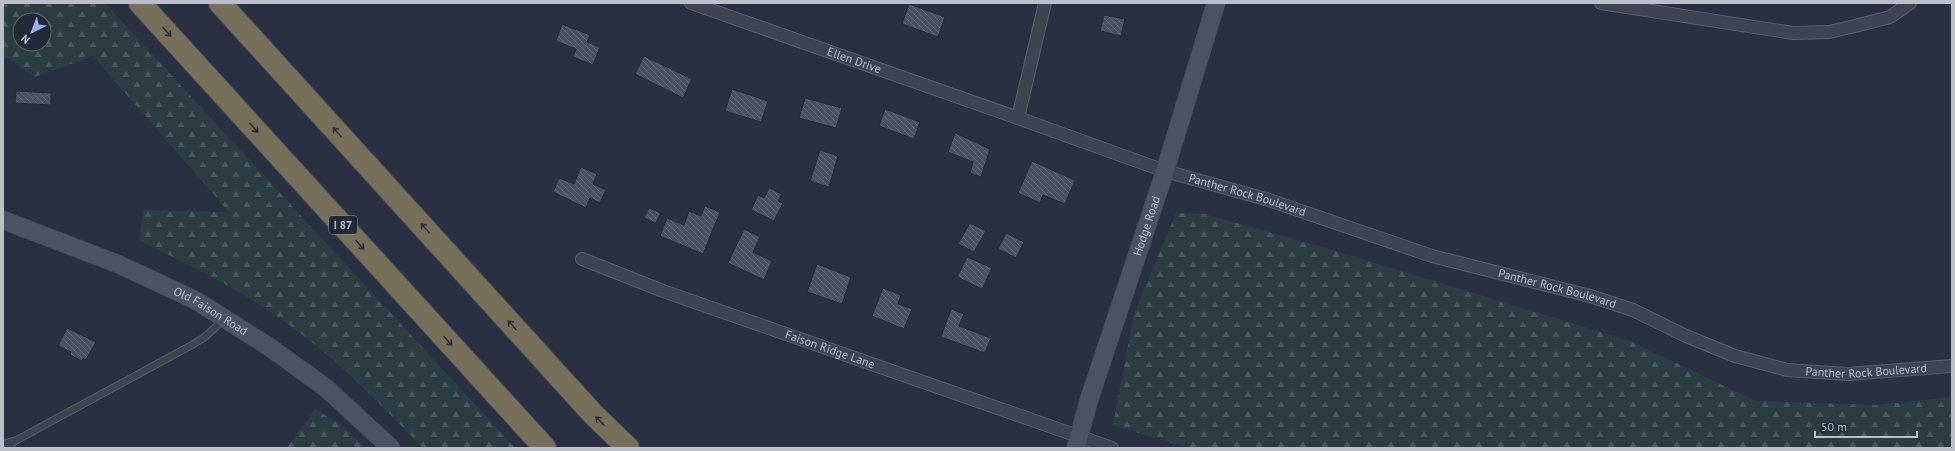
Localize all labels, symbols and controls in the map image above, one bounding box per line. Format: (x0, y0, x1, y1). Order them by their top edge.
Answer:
north arrow (12, 12, 52, 52)
one-way arrow (162, 27, 171, 37)
text: N (18, 32, 33, 47)
street label: Ellen Drive (825, 44, 883, 76)
one-way arrow (249, 123, 259, 133)
one-way arrow (333, 127, 342, 137)
street label: Panther Rock Boulevard (1187, 170, 1308, 219)
street label: Hodge Road (1129, 194, 1163, 258)
road number: I 87 (329, 216, 357, 234)
one-way arrow (420, 223, 429, 234)
one-way arrow (356, 240, 365, 250)
street label: Panther Rock Boulevard (1497, 265, 1618, 311)
street label: Old Faison Road (171, 283, 251, 338)
one-way arrow (507, 320, 517, 330)
street label: Faison Ridge Lane (783, 326, 877, 371)
one-way arrow (443, 336, 452, 346)
street label: Panther Rock Boulevard (1805, 360, 1927, 381)
scale bar (1815, 413, 1917, 439)
one-way arrow (595, 416, 605, 425)
text: 50 m (1821, 419, 1847, 434)

